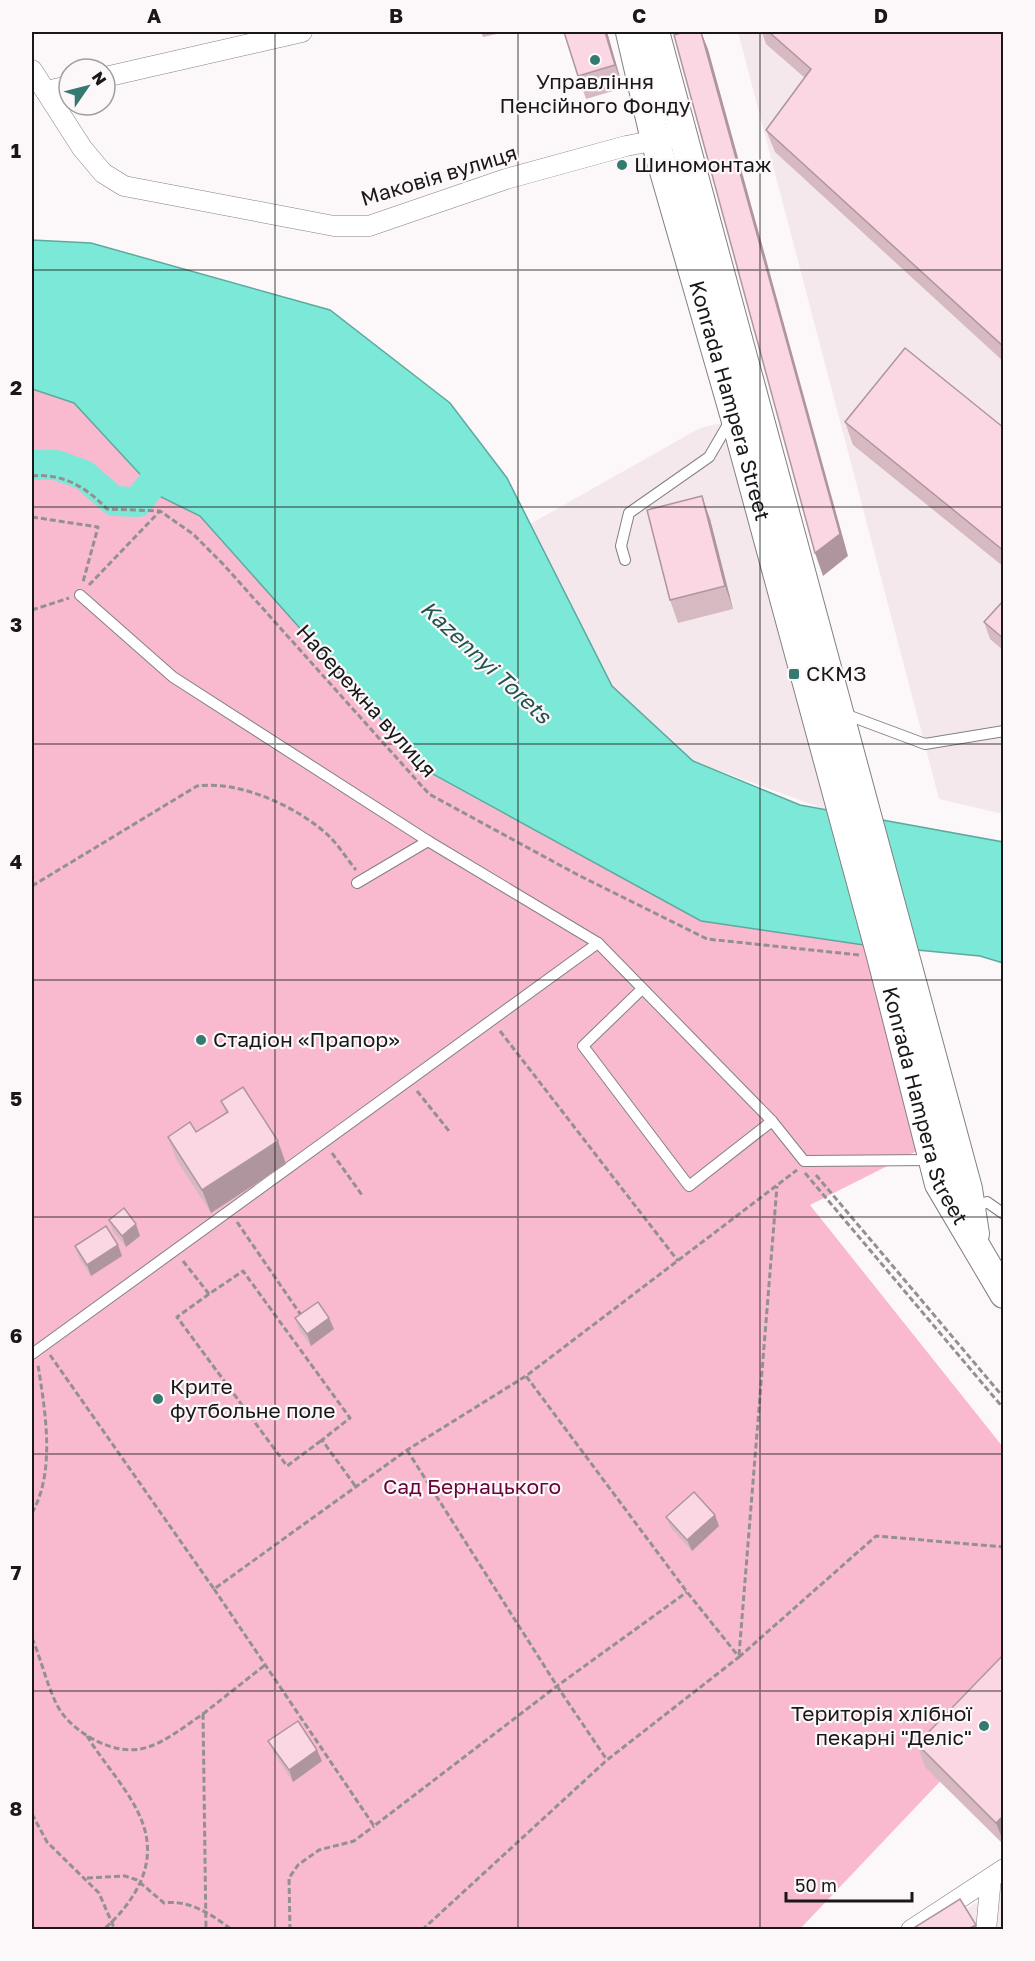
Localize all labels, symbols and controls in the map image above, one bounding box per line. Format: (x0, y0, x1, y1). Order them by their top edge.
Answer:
text: A (147, 3, 161, 27)
text: B (389, 3, 403, 27)
text: C (632, 3, 646, 27)
text: D (874, 3, 888, 27)
marker: Управління Пенсійного Фонду (588, 53, 602, 67)
north arrow (57, 57, 117, 117)
text: N (88, 68, 111, 89)
place label: Управління Пенсійного Фонду (499, 68, 691, 118)
text: 1 (11, 138, 21, 162)
street label: Маковія вулиця (357, 139, 520, 211)
place label: Шиномонтаж (634, 151, 772, 177)
marker: Шиномонтаж (615, 158, 629, 172)
street label: Konrada Hampera Street (684, 277, 776, 523)
text: 2 (10, 375, 22, 399)
water label: Kazennyi Torets (416, 594, 558, 730)
text: 3 (10, 612, 22, 636)
street label: Набережна вулиця (291, 618, 442, 782)
place label: СКМЗ (806, 660, 866, 686)
marker: СКМЗ (787, 667, 801, 681)
text: 4 (10, 849, 22, 873)
street label: Konrada Hampera Street (877, 984, 974, 1229)
place label: Стадіон «Прапор» (213, 1026, 400, 1052)
marker: Стадіон «Прапор» (194, 1033, 208, 1047)
text: 5 (10, 1086, 22, 1110)
text: 6 (10, 1323, 22, 1347)
place label: Крите футбольне поле (170, 1373, 335, 1423)
marker: Крите футбольне поле (151, 1392, 165, 1406)
park label: Сад Бернацького (383, 1473, 561, 1499)
text: 7 (11, 1560, 22, 1584)
place label: Територія хлібної пекарні "Деліс" (791, 1700, 973, 1750)
marker: Територія хлібної пекарні "Деліс" (977, 1719, 991, 1733)
text: 8 (10, 1796, 22, 1820)
scale bar (786, 1865, 912, 1903)
text: 50 m (795, 1874, 837, 1896)

